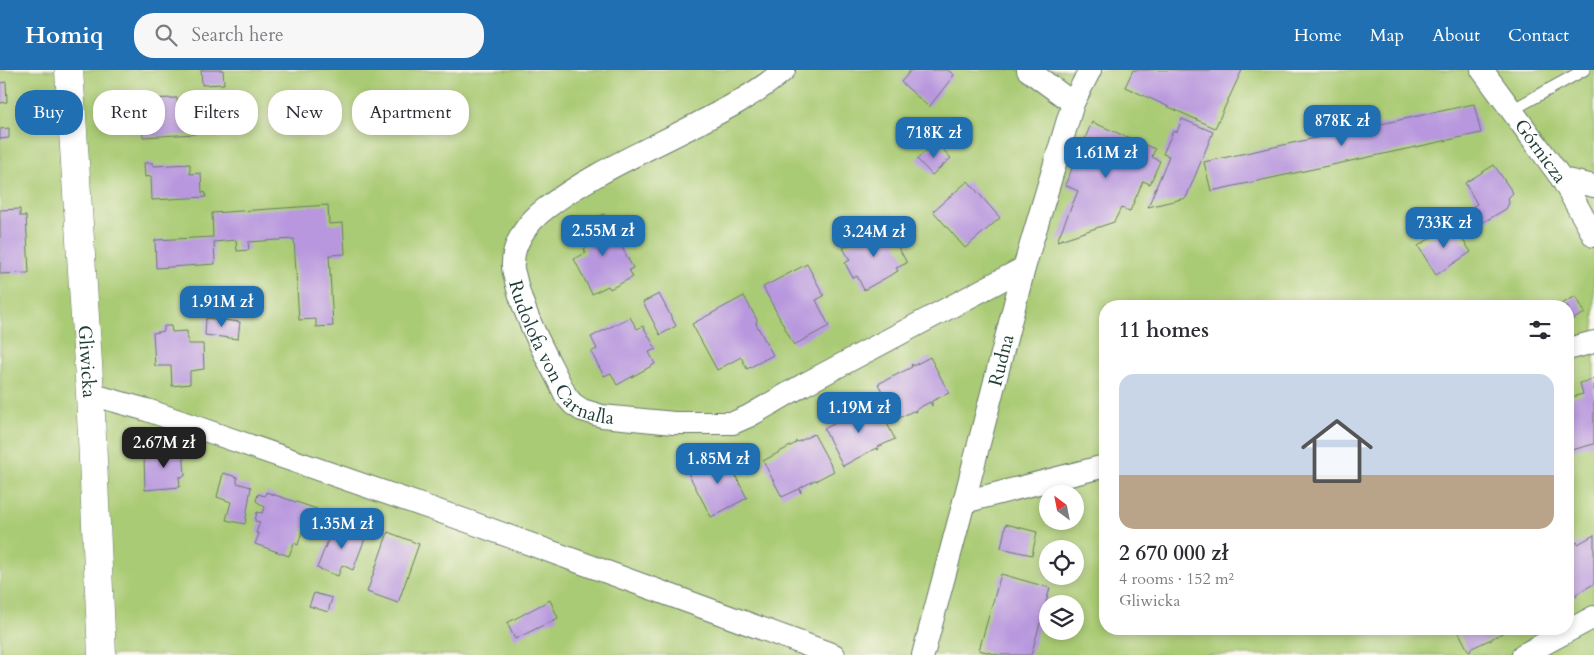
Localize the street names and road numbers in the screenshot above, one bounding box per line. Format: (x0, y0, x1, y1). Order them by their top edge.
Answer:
street label: Górnicza (1508, 114, 1573, 189)
street label: Rudolofa von Carnalla (502, 277, 615, 431)
street label: Gliwicka (72, 324, 102, 399)
street label: Rudna (982, 331, 1021, 389)

